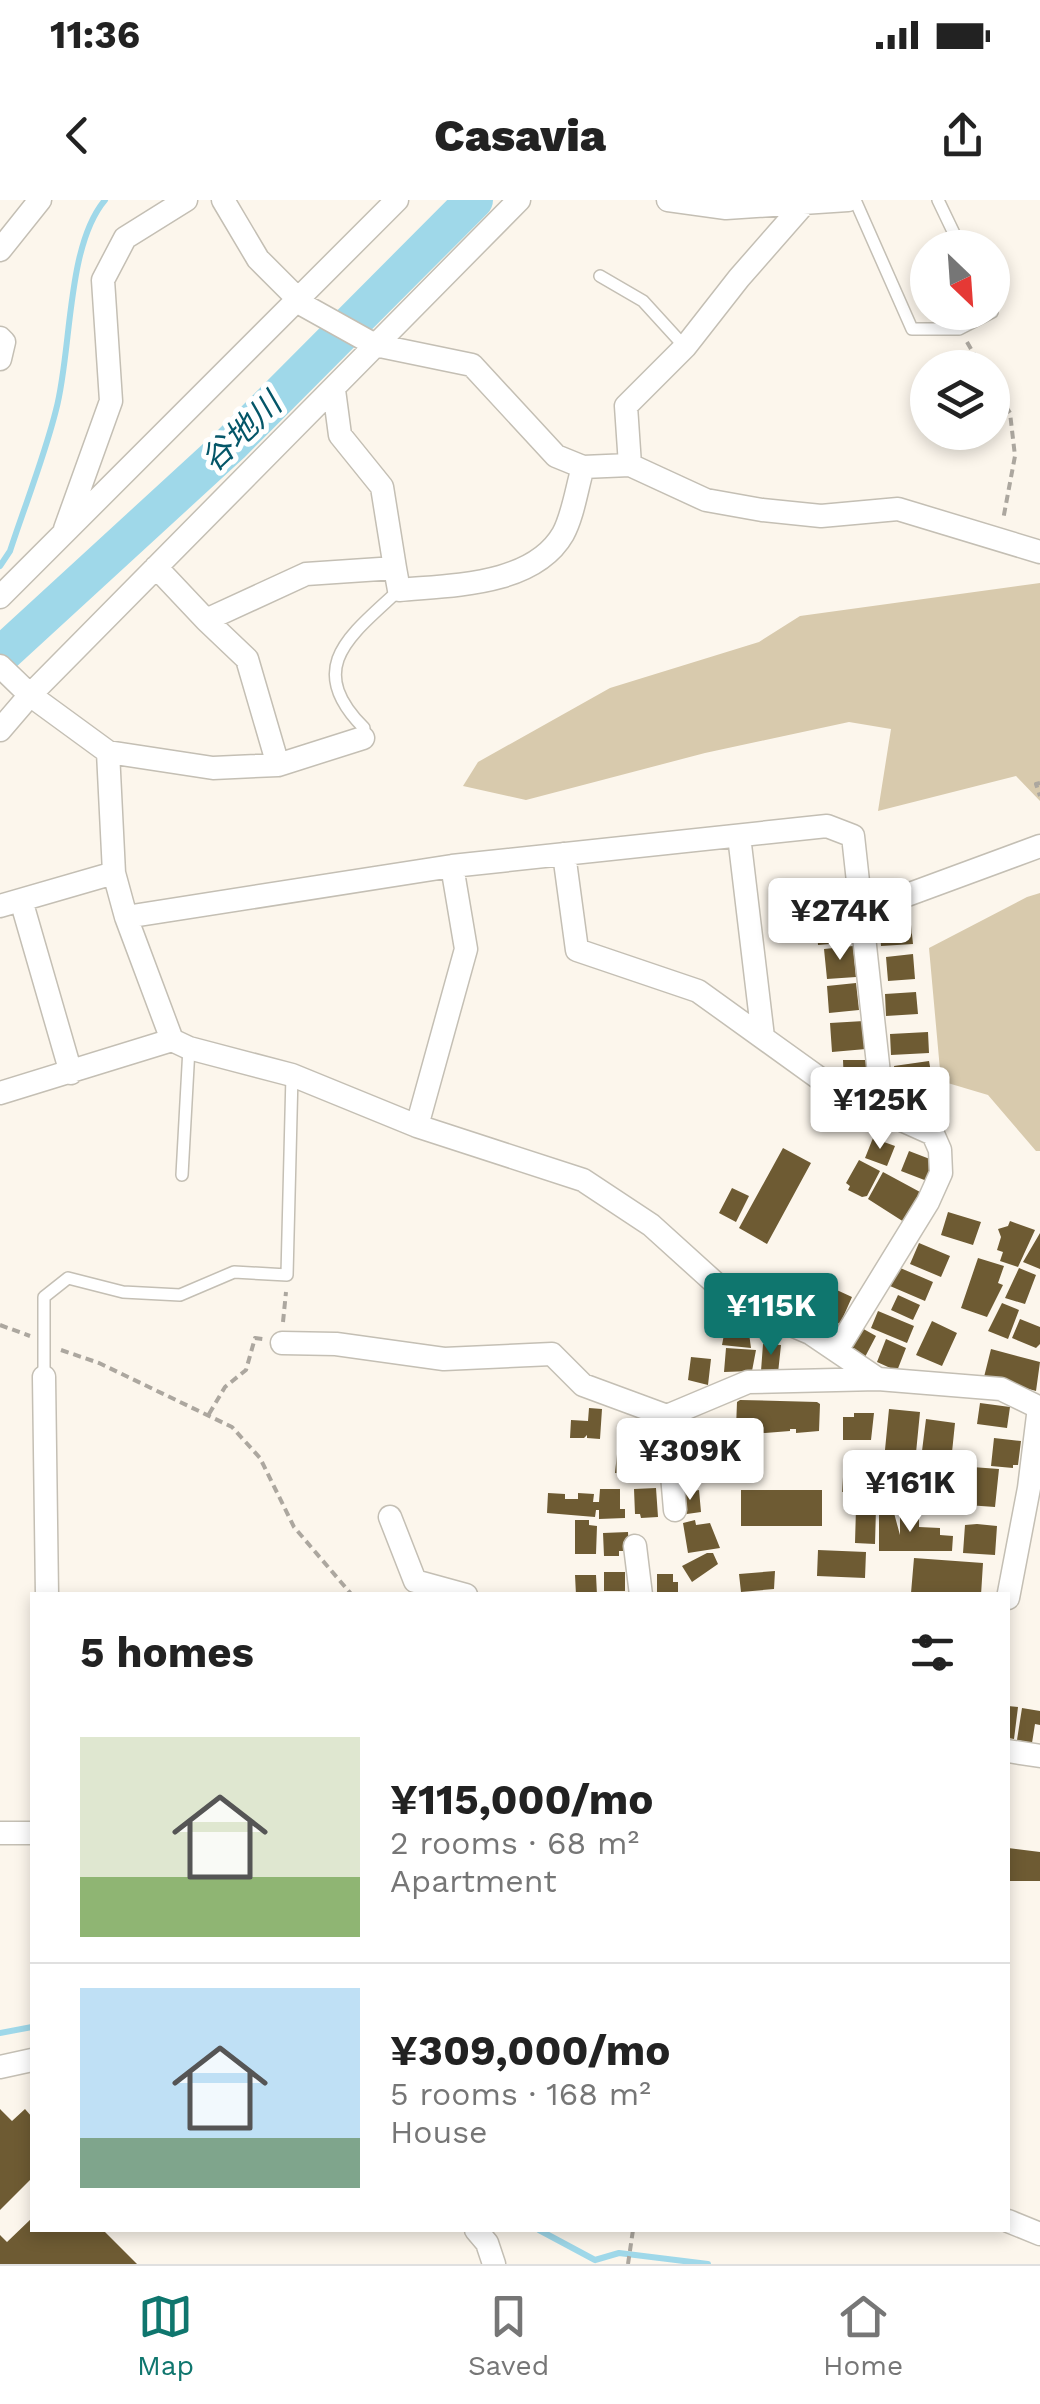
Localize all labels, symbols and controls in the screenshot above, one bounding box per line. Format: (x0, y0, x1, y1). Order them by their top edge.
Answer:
text: 11:36 (50, 13, 140, 57)
icon: back (50, 108, 105, 163)
icon: share (935, 108, 990, 163)
text: Casavia (434, 109, 606, 162)
north arrow (910, 230, 1010, 330)
map controls (910, 230, 1010, 450)
button: layers (910, 350, 1010, 450)
water label: 谷地川 (193, 383, 291, 479)
pin: ¥274K (770, 878, 910, 963)
text: ¥274K (790, 891, 890, 929)
pin: ¥125K (810, 1067, 950, 1152)
text: ¥125K (832, 1080, 928, 1118)
pin: ¥115K (701, 1273, 841, 1358)
text: ¥115K (726, 1286, 816, 1324)
pin: ¥309K (620, 1418, 760, 1503)
text: ¥309K (639, 1431, 741, 1469)
pin: ¥161K (840, 1450, 980, 1535)
text: ¥161K (865, 1463, 955, 1501)
icon: filters (905, 1625, 960, 1680)
text: 5 homes (80, 1628, 254, 1677)
text: ¥115,000/mo (390, 1775, 654, 1824)
icon: home (160, 1777, 280, 1897)
text: 2 rooms · 68 m² (390, 1824, 639, 1862)
text: Apartment (390, 1862, 557, 1900)
text: ¥309,000/mo (390, 2026, 670, 2075)
icon: home (160, 2028, 280, 2148)
text: 5 rooms · 168 m² (390, 2075, 651, 2113)
text: House (390, 2113, 488, 2151)
tab: Map (137, 2289, 194, 2382)
tab: Saved (468, 2289, 549, 2382)
tab: Home (823, 2289, 903, 2382)

